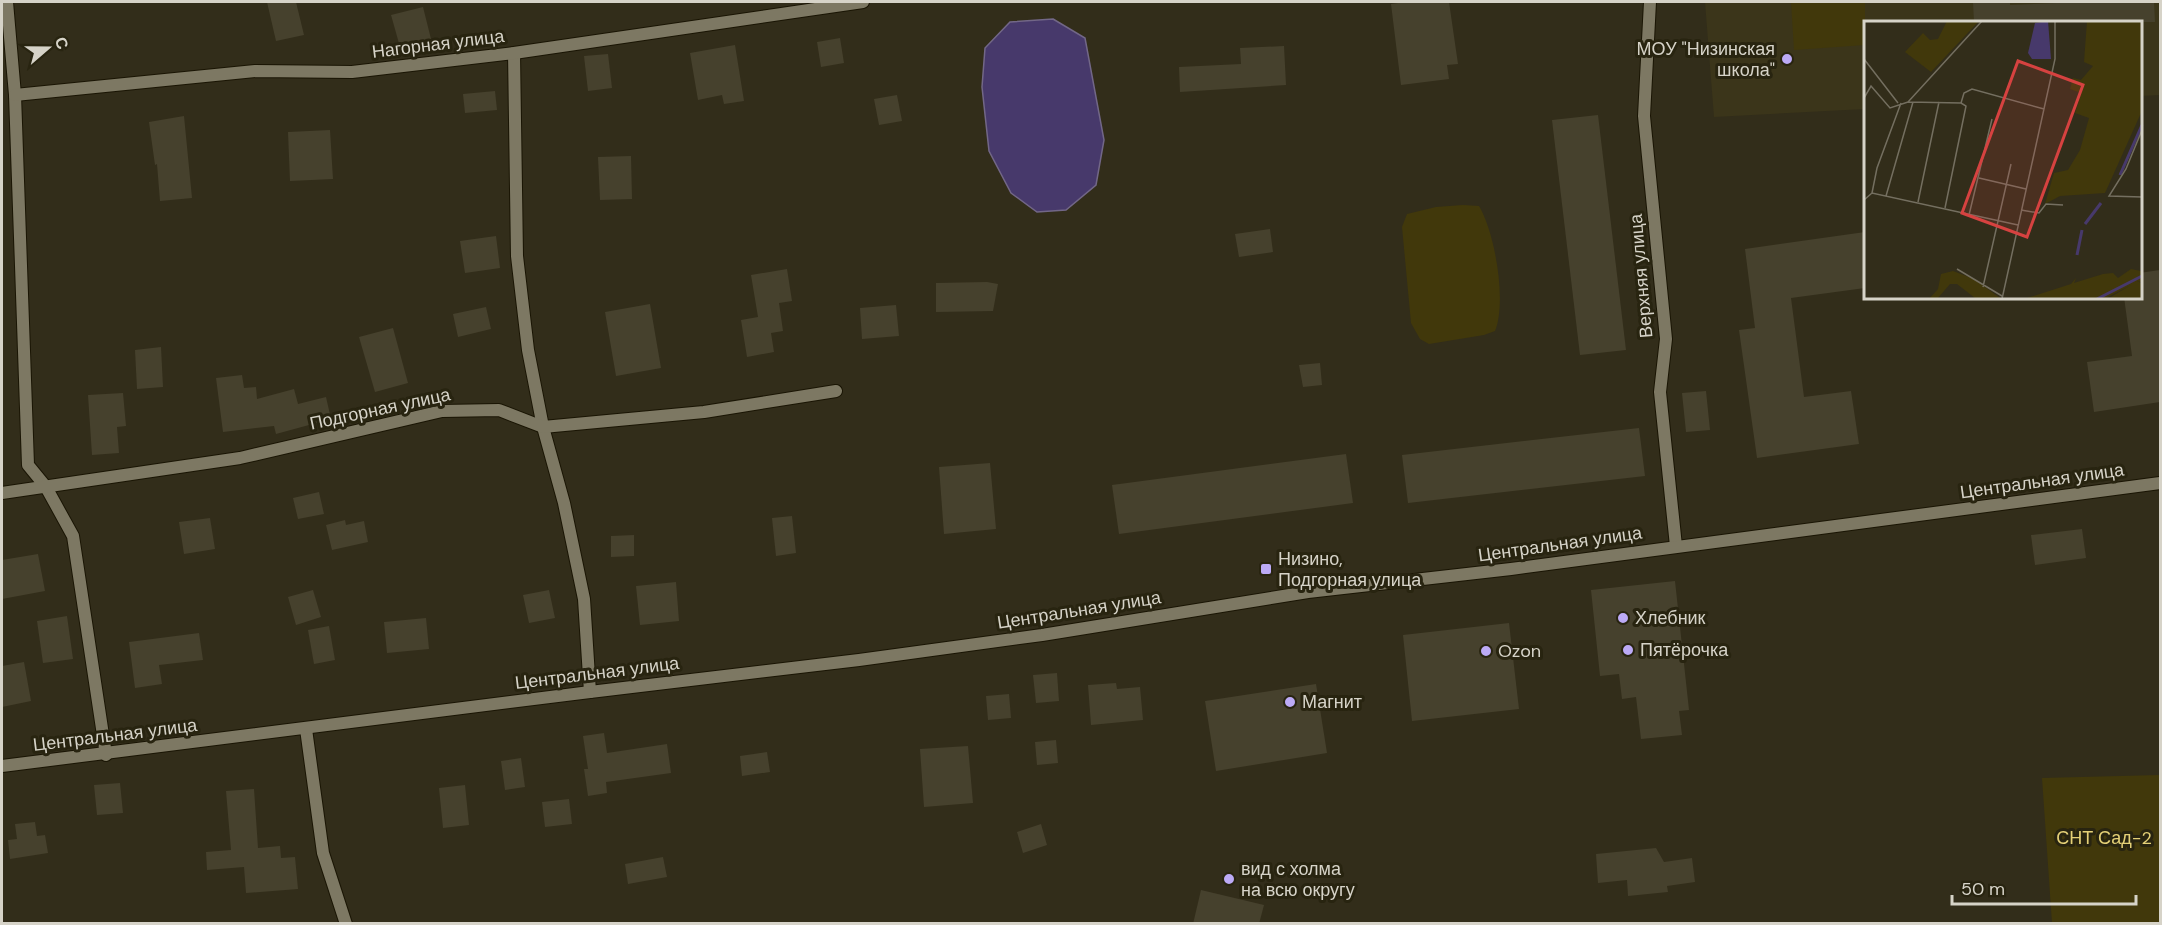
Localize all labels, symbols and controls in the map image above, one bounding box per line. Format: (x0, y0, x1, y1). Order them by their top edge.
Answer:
north arrow (18, 18, 78, 78)
inset map (1864, 21, 2141, 298)
street label: Нагорная улица (370, 24, 507, 64)
text: С (50, 34, 74, 52)
place label: МОУ "Низинская школа" (1637, 37, 1775, 82)
marker: МОУ "Низинская школа" (1780, 52, 1794, 66)
street label: Верхняя улица (1624, 212, 1658, 339)
street label: Подгорная улица (307, 382, 454, 436)
street label: Центральная улица (1958, 457, 2127, 504)
street label: Центральная улица (1476, 520, 1645, 567)
place label: Низино, Подгорная улица (1278, 547, 1422, 592)
marker: Низино, Подгорная улица (1259, 562, 1273, 576)
street label: Центральная улица (995, 585, 1164, 635)
place label: Хлебник (1635, 606, 1706, 630)
marker: Хлебник (1616, 611, 1630, 625)
place label: Пятёрочка (1640, 638, 1729, 662)
place label: Ozon (1498, 639, 1541, 663)
marker: Пятёрочка (1621, 643, 1635, 657)
marker: Ozon (1479, 644, 1493, 658)
street label: Центральная улица (513, 651, 682, 695)
place label: Магнит (1302, 690, 1362, 714)
marker: Магнит (1283, 695, 1297, 709)
street label: Центральная улица (31, 713, 200, 757)
park label: СНТ Сад-2 (2056, 826, 2152, 850)
place label: вид с холма на всю округу (1241, 857, 1355, 902)
scale bar (1952, 868, 2136, 906)
marker: вид с холма на всю округу (1222, 872, 1236, 886)
text: 50 m (1961, 877, 2005, 901)

